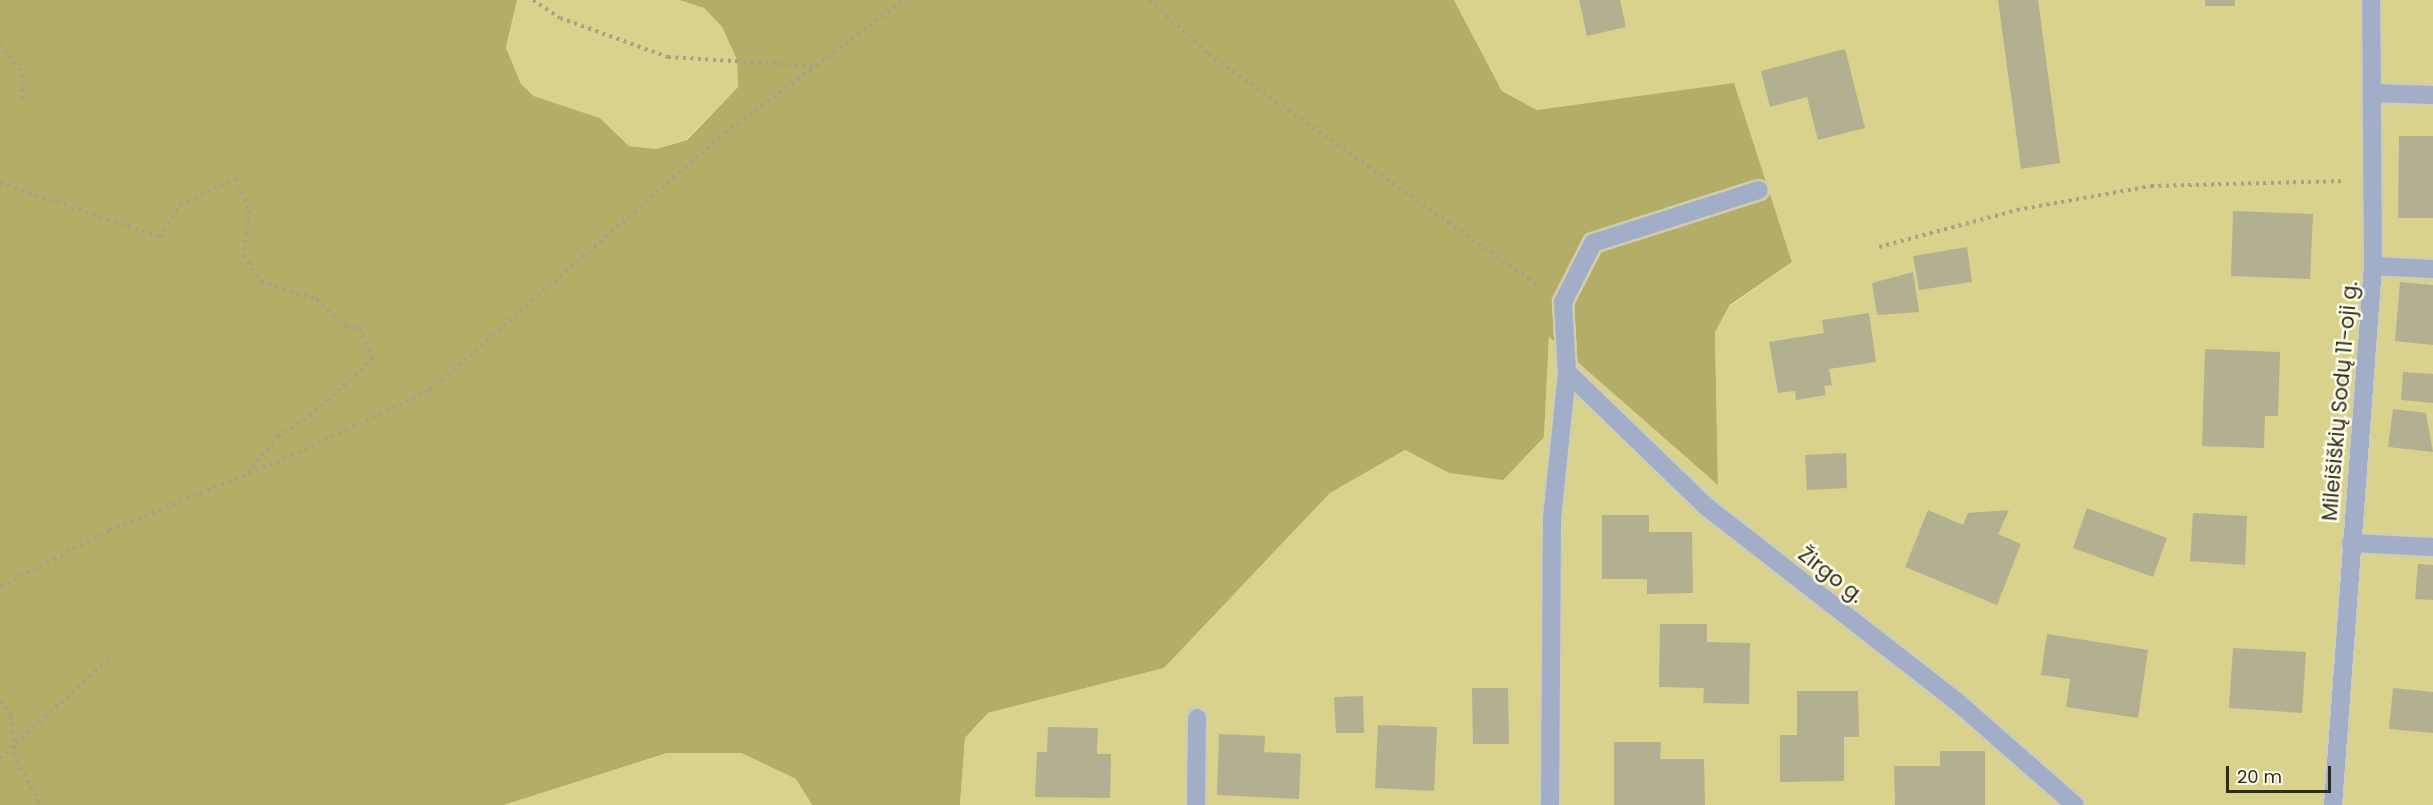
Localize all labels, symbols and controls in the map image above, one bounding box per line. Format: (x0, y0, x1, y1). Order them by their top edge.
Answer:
street label: Mileišiškių Sodų 11-oji g. (2317, 280, 2363, 522)
street label: Žirgo g. (1793, 542, 1869, 608)
scale bar (2229, 754, 2334, 792)
text: 20 m (2237, 764, 2282, 789)

